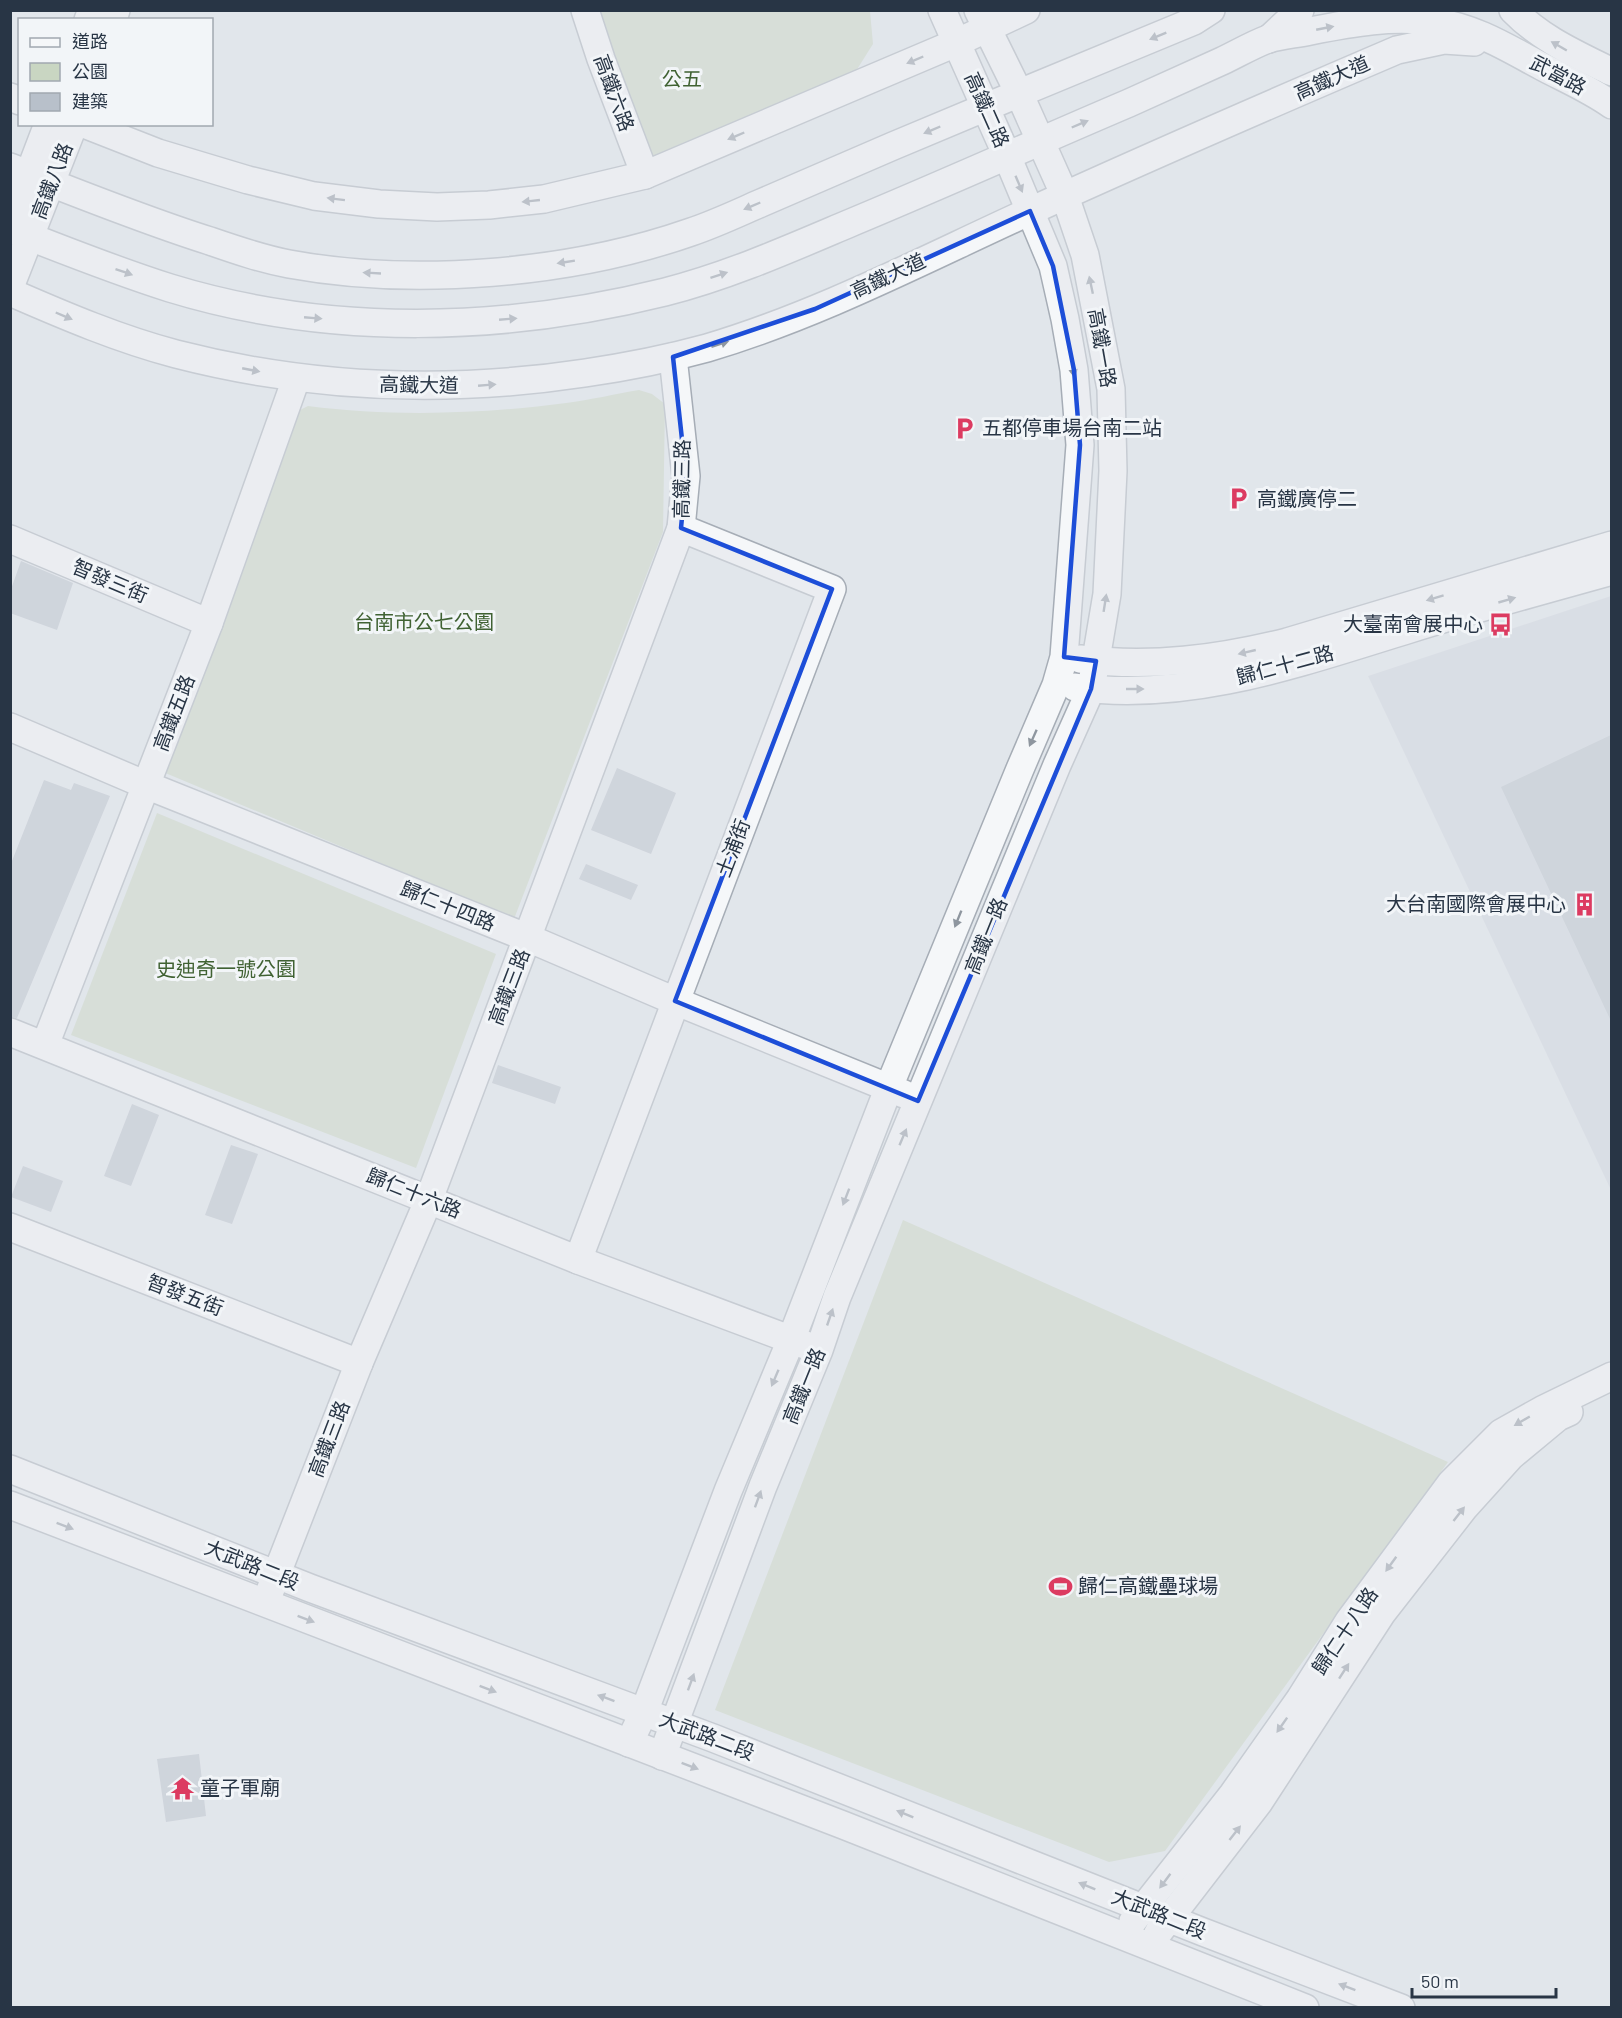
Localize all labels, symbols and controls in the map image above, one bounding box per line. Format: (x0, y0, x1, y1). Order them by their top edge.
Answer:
legend (18, 18, 213, 126)
one-way arrow (1316, 23, 1335, 32)
text: 道路 (72, 30, 108, 52)
one-way arrow (1149, 32, 1167, 41)
one-way arrow (1551, 40, 1567, 51)
street label: 武當路 (1526, 49, 1591, 99)
street label: 高鐵大道 (1290, 50, 1373, 104)
street label: 高鐵六路 (590, 51, 640, 134)
one-way arrow (906, 55, 924, 65)
text: 公園 (72, 60, 108, 82)
park label: 公五 (662, 66, 702, 90)
street label: 高鐵二路 (961, 68, 1015, 151)
text: 建築 (72, 90, 108, 112)
one-way arrow (1071, 119, 1089, 128)
one-way arrow (922, 125, 940, 135)
one-way arrow (726, 131, 744, 141)
street label: 高鐵八路 (26, 139, 77, 222)
one-way arrow (1014, 175, 1024, 193)
one-way arrow (327, 194, 346, 204)
one-way arrow (521, 196, 540, 206)
one-way arrow (744, 202, 761, 211)
street label: 高鐵大道 (846, 247, 929, 303)
one-way arrow (557, 258, 576, 267)
one-way arrow (115, 268, 133, 278)
one-way arrow (362, 268, 381, 277)
one-way arrow (710, 270, 728, 279)
one-way arrow (1086, 275, 1095, 294)
street label: 高鐵一路 (1084, 306, 1122, 389)
one-way arrow (56, 311, 73, 320)
one-way arrow (304, 313, 323, 323)
one-way arrow (498, 314, 517, 324)
one-way arrow (711, 338, 729, 348)
one-way arrow (1068, 359, 1078, 378)
one-way arrow (242, 366, 261, 375)
street label: 高鐵大道 (379, 371, 459, 397)
one-way arrow (477, 380, 496, 389)
parking icon: 五都停車場台南二站 (951, 415, 977, 441)
place label: 五都停車場台南二站 (982, 415, 1162, 439)
street label: 高鐵三路 (668, 439, 694, 519)
parking icon: 高鐵廣停二 (1226, 486, 1252, 512)
place label: 高鐵廣停二 (1257, 486, 1357, 510)
street label: 智發三街 (69, 553, 152, 607)
one-way arrow (1101, 594, 1110, 613)
one-way arrow (1426, 594, 1444, 603)
one-way arrow (1499, 595, 1517, 604)
park label: 台南市公七公園 (354, 609, 494, 633)
place label: 大臺南會展中心 (1343, 611, 1483, 635)
bus stop icon: 大臺南會展中心 (1488, 611, 1514, 637)
street label: 歸仁十二路 (1233, 640, 1336, 689)
one-way arrow (1238, 647, 1257, 657)
street label: 高鐵五路 (148, 671, 199, 754)
one-way arrow (1126, 684, 1145, 694)
one-way arrow (1028, 730, 1038, 748)
street label: 土浦街 (710, 815, 754, 880)
street label: 歸仁十四路 (398, 875, 499, 935)
place label: 大台南國際會展中心 (1386, 891, 1566, 915)
building icon: 大台南國際會展中心 (1571, 891, 1597, 917)
street label: 高鐵一路 (959, 894, 1011, 977)
one-way arrow (953, 910, 963, 928)
street label: 高鐵三路 (483, 945, 534, 1028)
park label: 史迪奇一號公園 (156, 956, 296, 980)
one-way arrow (899, 1128, 908, 1146)
street label: 歸仁十六路 (364, 1162, 465, 1222)
one-way arrow (841, 1188, 851, 1206)
street label: 智發五街 (144, 1269, 227, 1320)
one-way arrow (825, 1308, 835, 1326)
street label: 高鐵一路 (777, 1344, 829, 1427)
one-way arrow (770, 1369, 779, 1387)
street label: 高鐵三路 (303, 1397, 354, 1480)
one-way arrow (1514, 1416, 1530, 1427)
one-way arrow (754, 1490, 764, 1508)
one-way arrow (1453, 1506, 1466, 1522)
one-way arrow (56, 1522, 74, 1532)
street label: 大武路二段 (202, 1534, 303, 1594)
one-way arrow (1385, 1555, 1397, 1571)
sports icon: 歸仁高鐵壘球場 (1047, 1573, 1073, 1599)
place label: 歸仁高鐵壘球場 (1078, 1573, 1218, 1597)
street label: 歸仁十八路 (1306, 1582, 1382, 1679)
one-way arrow (297, 1615, 315, 1624)
one-way arrow (1339, 1663, 1350, 1680)
one-way arrow (687, 1673, 696, 1691)
one-way arrow (479, 1685, 497, 1694)
one-way arrow (597, 1693, 615, 1702)
street label: 大武路二段 (656, 1706, 758, 1764)
one-way arrow (1276, 1717, 1288, 1732)
one-way arrow (681, 1762, 699, 1772)
temple icon: 童子軍廟 (169, 1775, 195, 1801)
place label: 童子軍廟 (200, 1775, 280, 1799)
one-way arrow (896, 1809, 914, 1819)
one-way arrow (1229, 1825, 1242, 1841)
one-way arrow (1160, 1874, 1172, 1889)
one-way arrow (1077, 1881, 1095, 1891)
street label: 大武路二段 (1109, 1883, 1210, 1943)
scale bar (1412, 1961, 1556, 1999)
text: 50 m (1421, 1970, 1459, 1992)
one-way arrow (1338, 1981, 1356, 1991)

